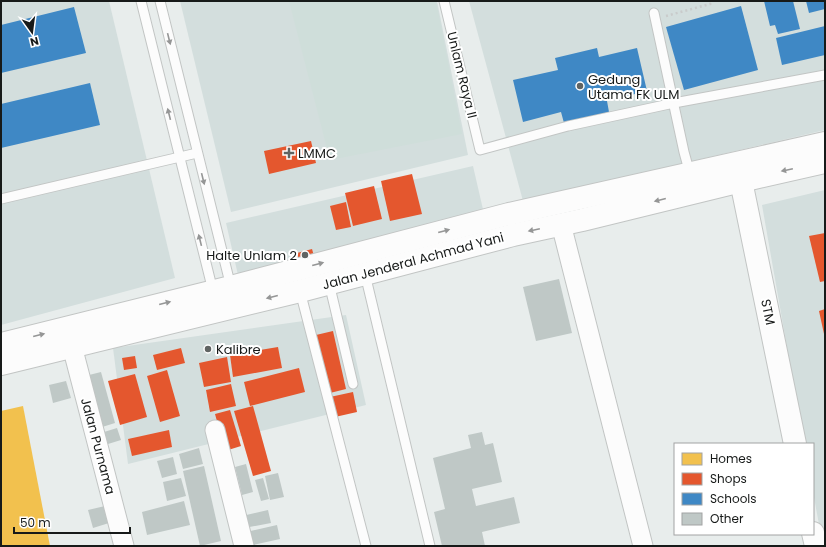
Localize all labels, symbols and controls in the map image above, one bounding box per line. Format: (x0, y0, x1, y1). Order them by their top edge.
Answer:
north arrow (12, 12, 52, 52)
street label: Unlam Raya II (442, 30, 482, 120)
text: N (28, 33, 40, 50)
one-way arrow (166, 33, 172, 45)
place label: Gedung Utama FK ULM (588, 70, 679, 104)
marker: Gedung Utama FK ULM (575, 81, 585, 91)
one-way arrow (165, 108, 171, 120)
place label: LMMC (298, 144, 336, 163)
marker: LMMC (283, 147, 295, 159)
one-way arrow (781, 168, 793, 174)
one-way arrow (201, 172, 207, 185)
one-way arrow (654, 198, 667, 204)
street label: Jalan Jenderal Achmad Yani (320, 228, 506, 294)
one-way arrow (438, 228, 450, 234)
one-way arrow (528, 228, 540, 234)
one-way arrow (197, 234, 203, 246)
place label: Halte Unlam 2 (206, 246, 297, 265)
marker: Halte Unlam 2 (300, 250, 310, 260)
one-way arrow (312, 261, 324, 267)
one-way arrow (266, 294, 278, 300)
street label: STM (756, 297, 780, 327)
one-way arrow (159, 300, 171, 306)
one-way arrow (33, 331, 45, 337)
place label: Kalibre (216, 340, 261, 359)
marker: Kalibre (203, 344, 213, 354)
street label: Jalan Purnama (76, 396, 120, 496)
legend (674, 443, 814, 535)
text: Homes (710, 450, 752, 467)
text: Shops (710, 470, 747, 487)
text: Schools (710, 490, 757, 507)
scale bar (14, 509, 130, 535)
text: Other (710, 510, 744, 527)
text: 50 m (20, 514, 51, 531)

